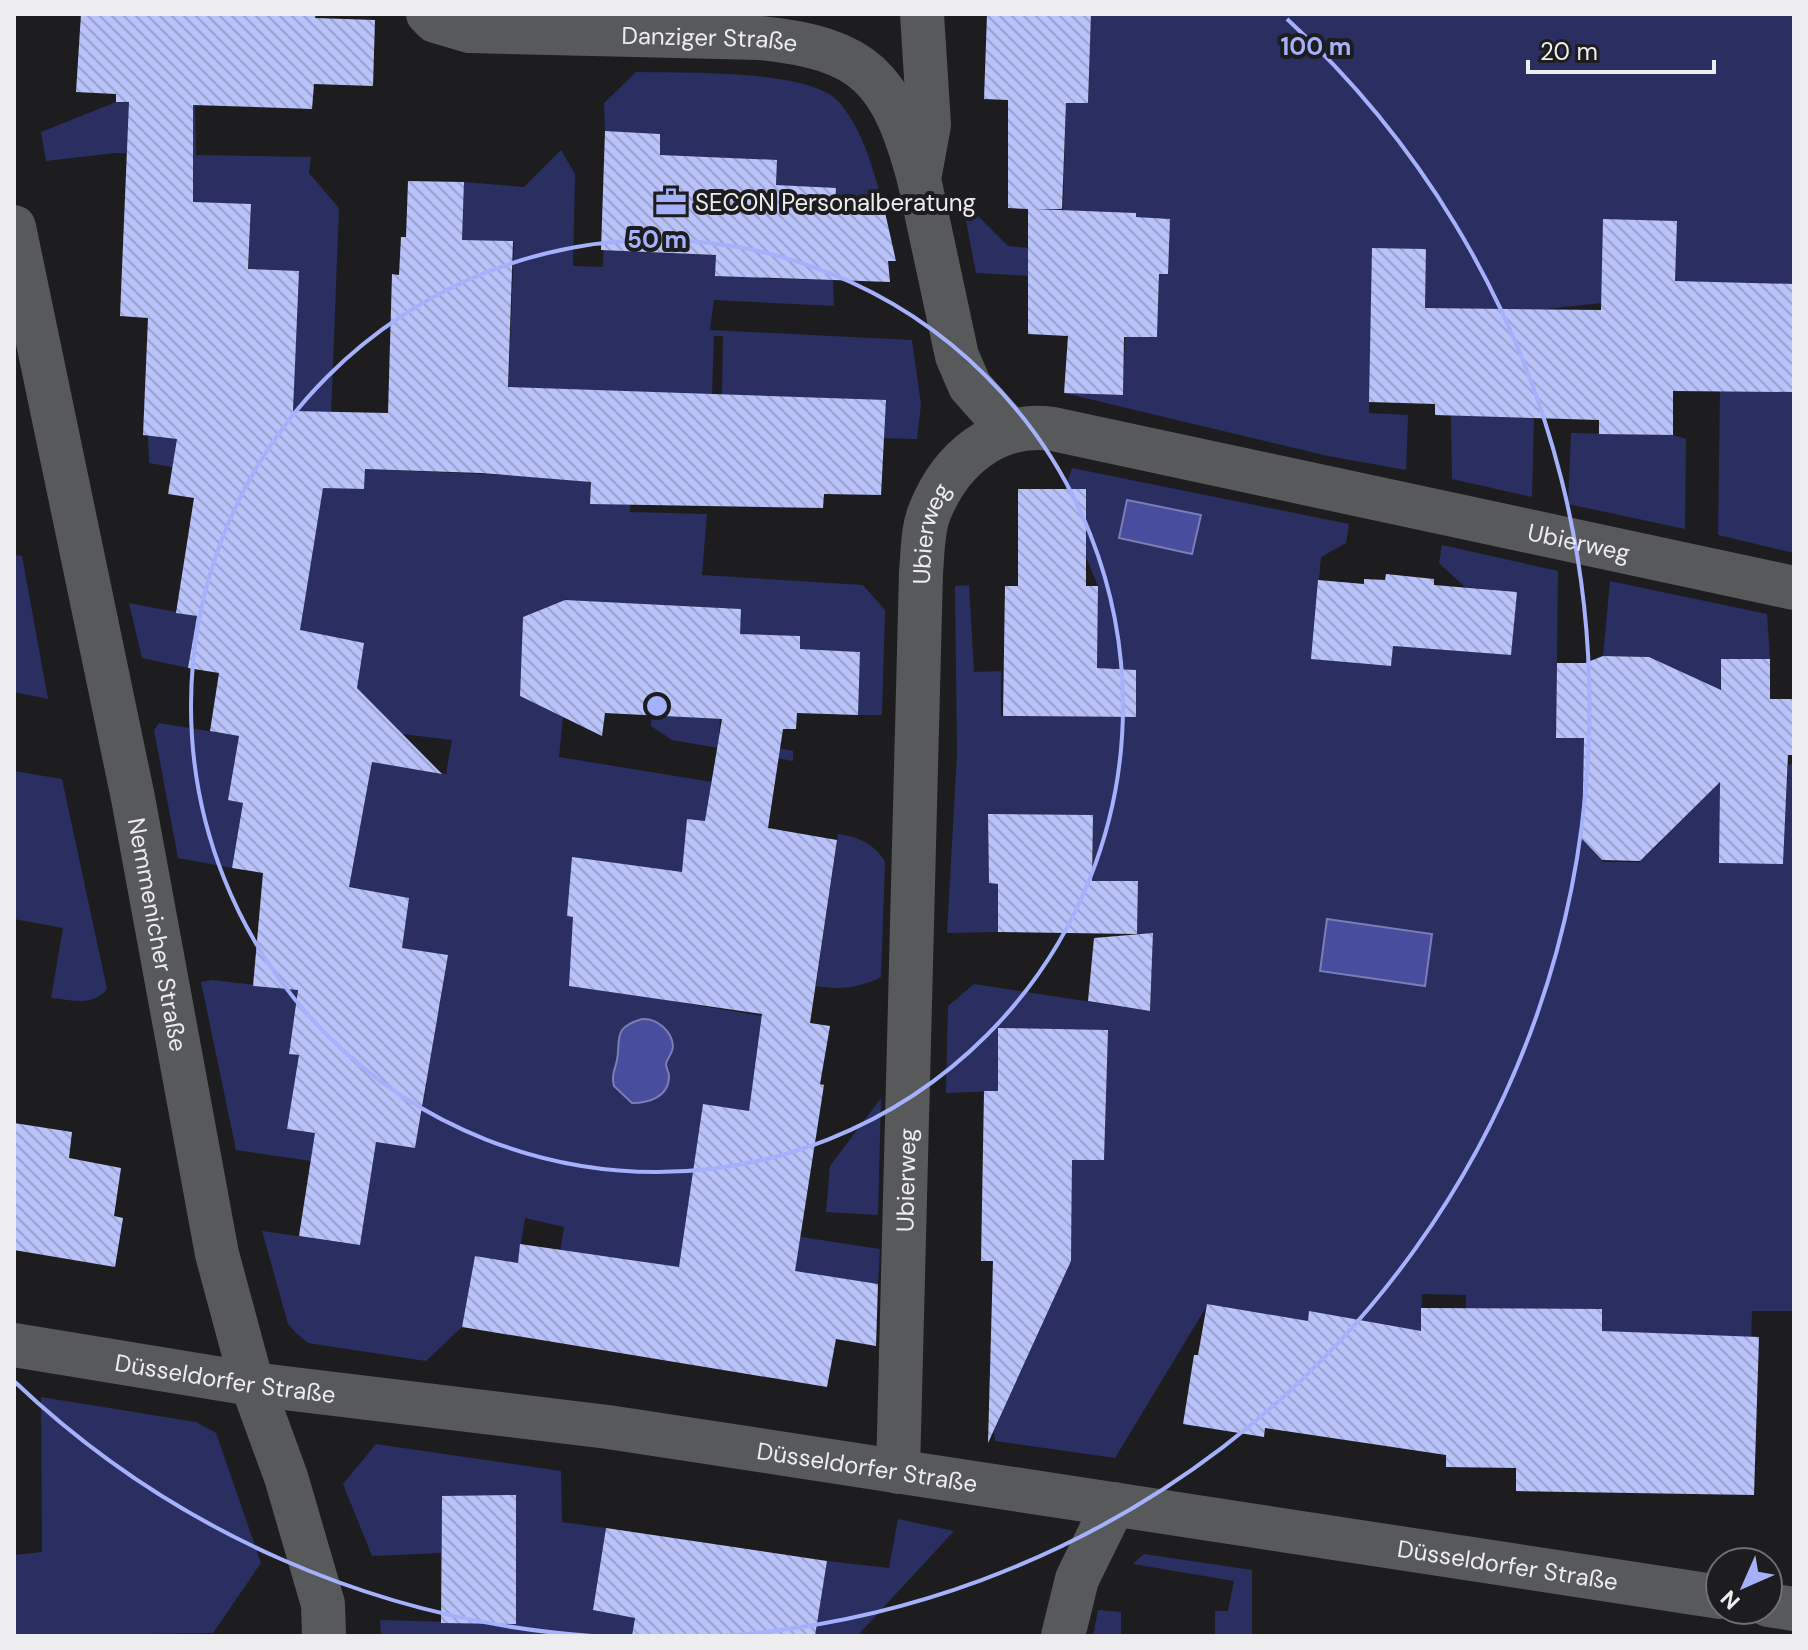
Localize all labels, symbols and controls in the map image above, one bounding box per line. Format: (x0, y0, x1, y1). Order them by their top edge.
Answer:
street label: Danziger Straße (621, 19, 800, 59)
scale bar (1528, 24, 1714, 74)
text: 100 m (1281, 31, 1351, 62)
text: 20 m (1540, 36, 1598, 67)
office icon: SECON Personalberatung (654, 185, 688, 219)
place label: SECON Personalberatung (695, 187, 976, 218)
text: 50 m (627, 224, 687, 255)
street label: Ubierweg (905, 477, 957, 585)
street label: Ubierweg (1525, 516, 1633, 568)
centre of rings (643, 692, 671, 720)
street label: Nemmenicher Straße (121, 815, 195, 1054)
street label: Ubierweg (889, 1128, 922, 1232)
street label: Düsseldorfer Straße (113, 1346, 337, 1409)
street label: Düsseldorfer Straße (755, 1434, 980, 1499)
street label: Düsseldorfer Straße (1395, 1532, 1620, 1597)
north arrow (1704, 1546, 1784, 1626)
text: N (1714, 1584, 1746, 1616)

